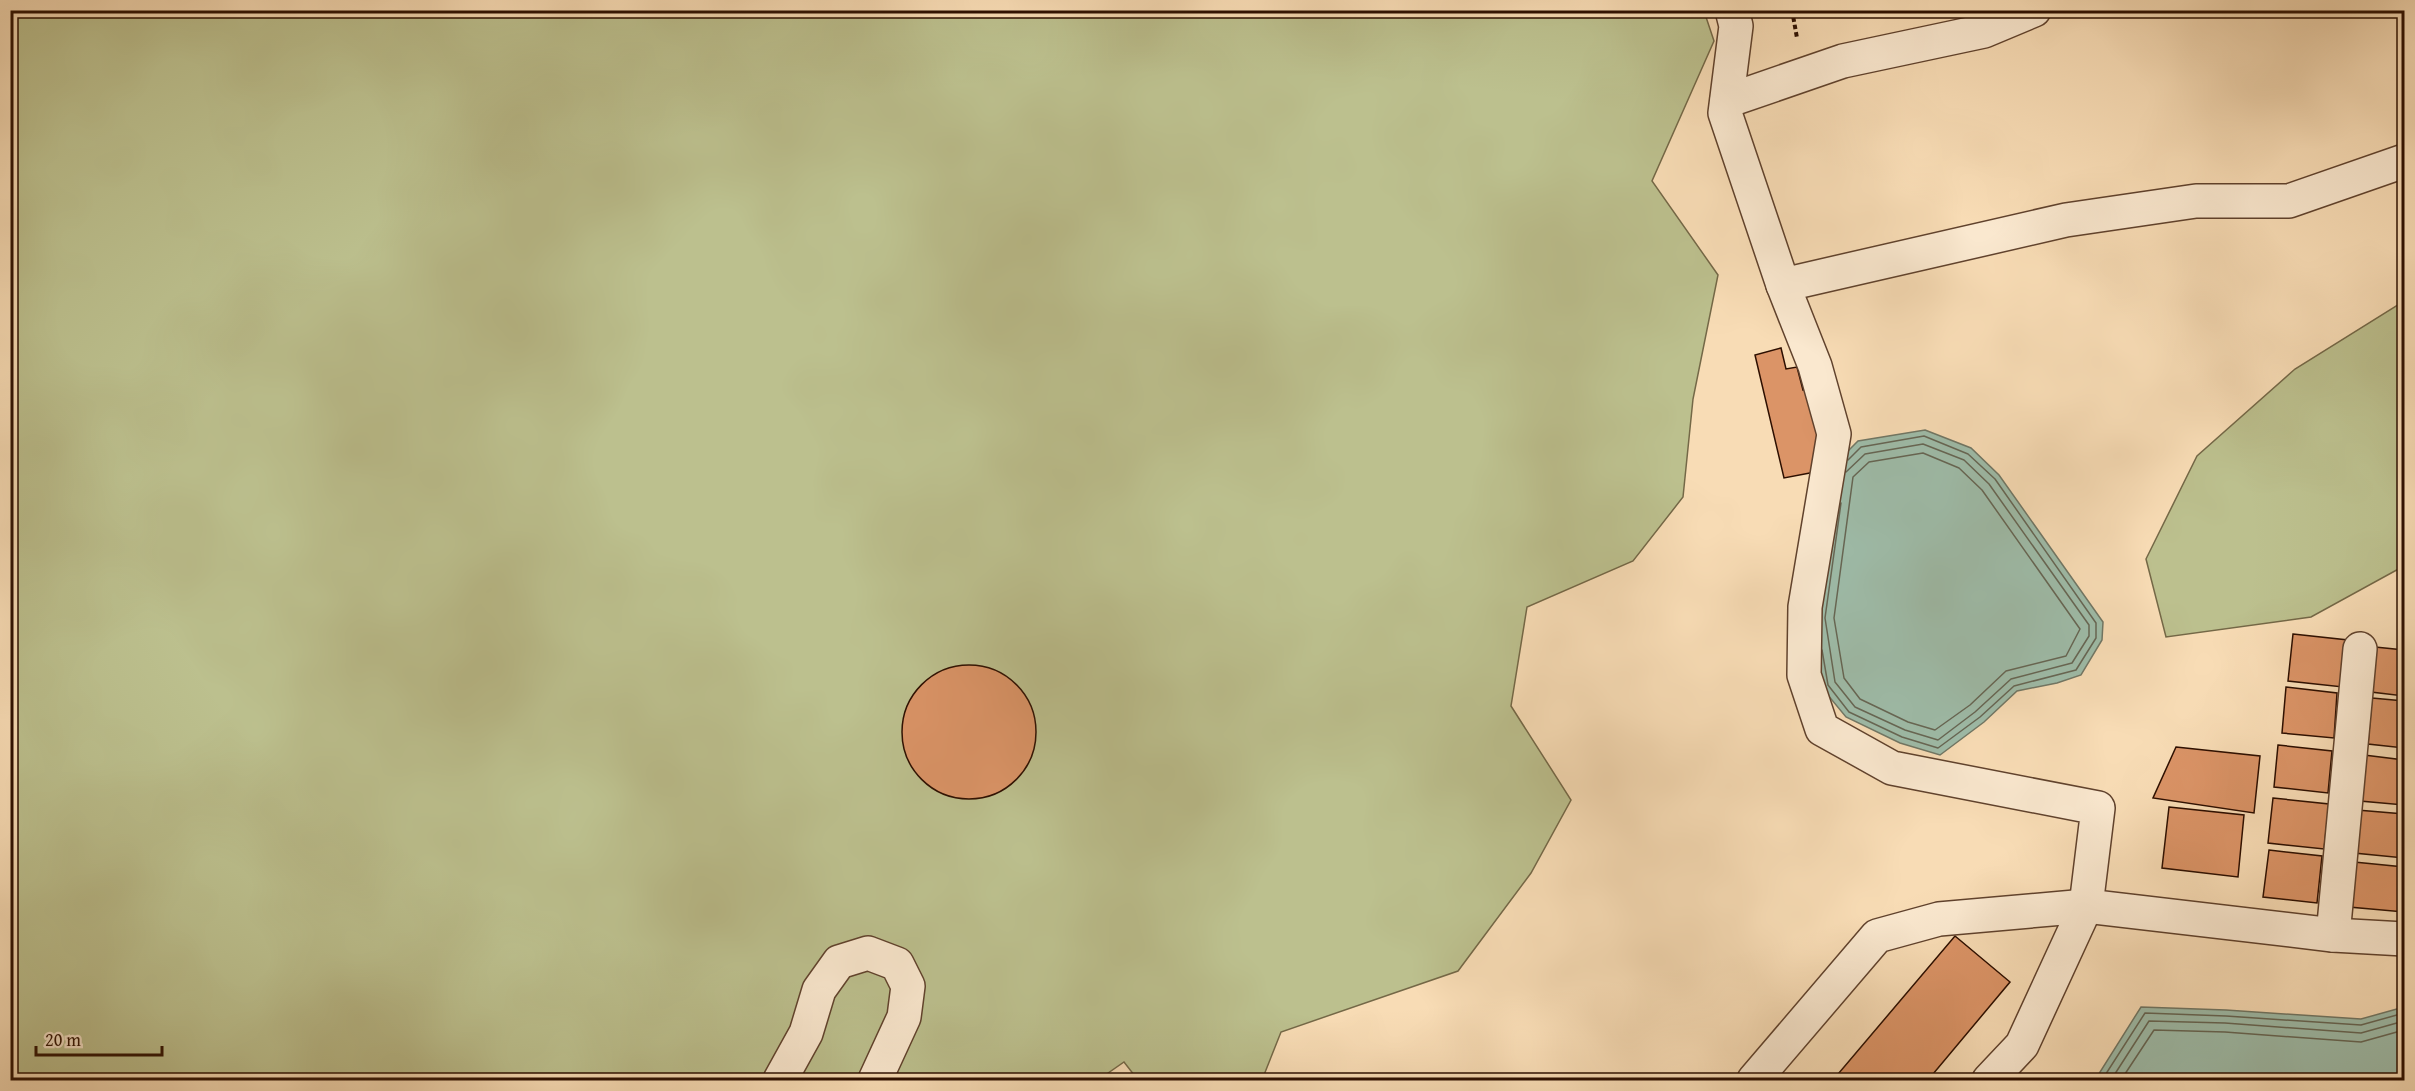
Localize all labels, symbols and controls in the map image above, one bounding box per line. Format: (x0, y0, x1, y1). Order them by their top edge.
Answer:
scale bar (36, 1019, 162, 1057)
text: 20 m (45, 1026, 81, 1053)

